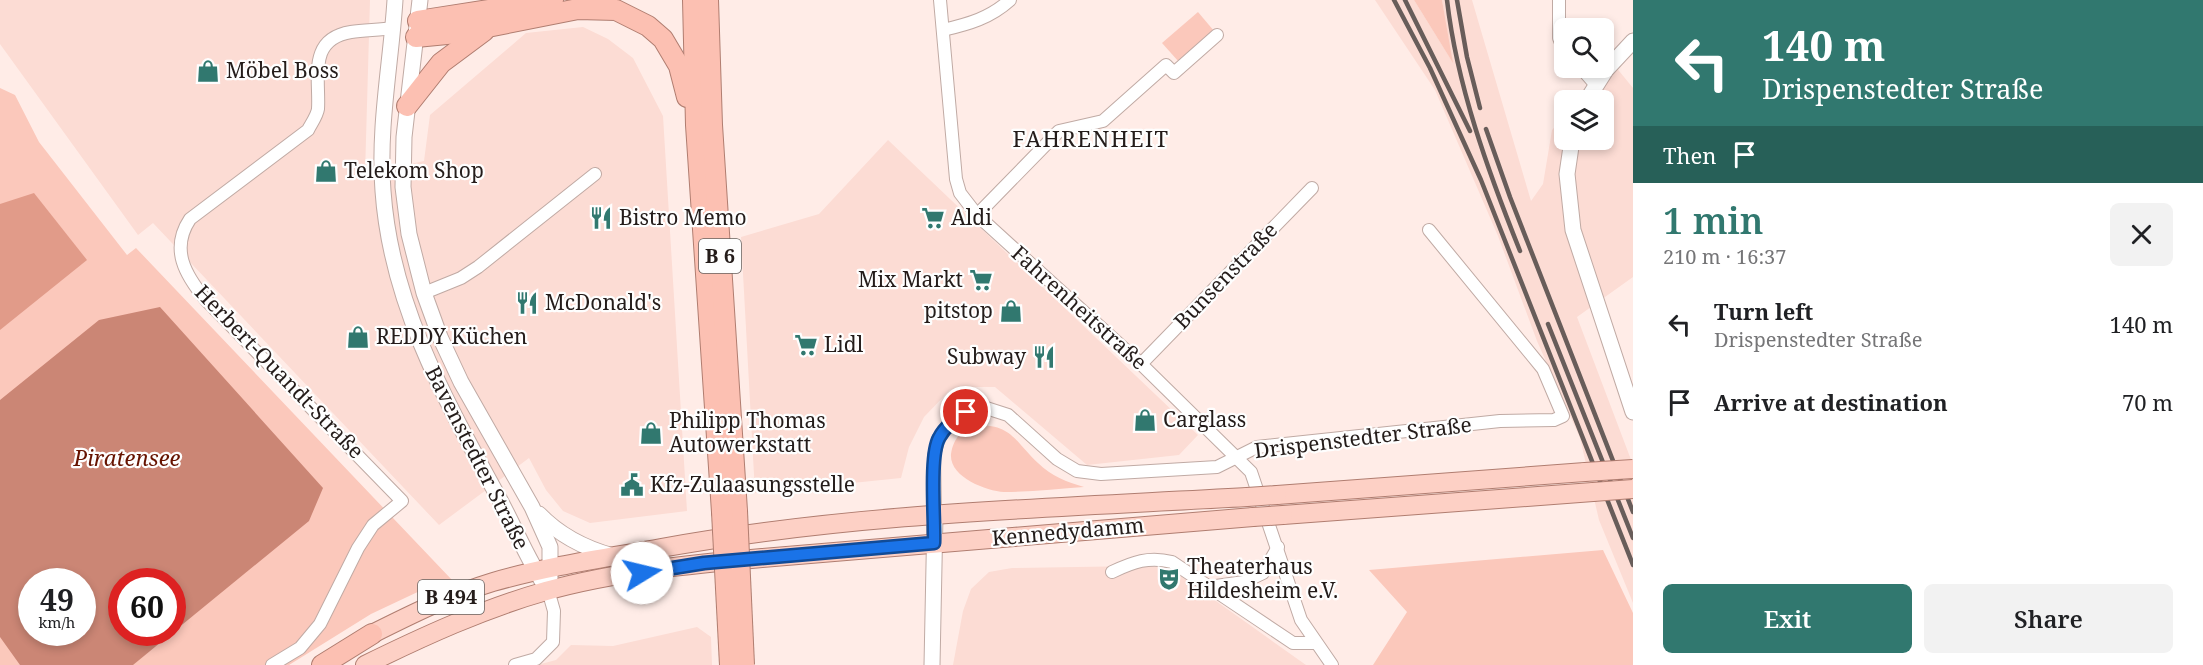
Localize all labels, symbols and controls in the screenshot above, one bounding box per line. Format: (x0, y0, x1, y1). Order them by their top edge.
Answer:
text: 140 m (1762, 16, 1886, 73)
map controls (1554, 18, 1614, 150)
button: search (1554, 18, 1614, 78)
icon: left (1663, 24, 1741, 102)
place label: Möbel Boss (226, 56, 339, 84)
shop icon: Möbel Boss (195, 58, 221, 84)
text: Drispenstedter Straße (1762, 70, 2043, 107)
button: layers (1554, 90, 1614, 150)
district label: FAHRENHEIT (1012, 123, 1170, 153)
icon: arrive (1728, 138, 1761, 171)
text: Then (1663, 140, 1716, 170)
place label: Telekom Shop (344, 156, 484, 184)
shop icon: Telekom Shop (313, 158, 339, 184)
text: 1 min (1663, 196, 1764, 245)
place label: Bistro Memo (619, 203, 747, 231)
place label: Aldi (951, 203, 992, 231)
button: close (2110, 203, 2173, 266)
restaurant icon: Bistro Memo (588, 205, 614, 231)
supermarket icon: Aldi (920, 205, 946, 231)
street label: Bunsenstraße (1167, 216, 1283, 335)
road number: B 6 (699, 239, 741, 273)
street label: Fahrenheitstraße (1006, 239, 1153, 376)
text: 210 m · 16:37 (1663, 243, 1786, 270)
place label: Mix Markt (858, 265, 963, 293)
supermarket icon: Mix Markt (968, 267, 994, 293)
street label: Herbert-Quandt-Straße (189, 278, 370, 464)
place label: McDonald's (545, 288, 661, 316)
restaurant icon: McDonald's (514, 290, 540, 316)
place label: pitstop (924, 296, 993, 324)
text: Turn left (1714, 296, 1813, 326)
shop icon: pitstop (998, 298, 1024, 324)
icon: left (1663, 308, 1696, 341)
text: 140 m (2110, 309, 2173, 339)
place label: REDDY Küchen (376, 322, 527, 350)
shop icon: REDDY Küchen (345, 324, 371, 350)
text: Drispenstedter Straße (1714, 326, 1923, 353)
place label: Lidl (824, 330, 864, 358)
supermarket icon: Lidl (793, 332, 819, 358)
place label: Subway (947, 342, 1026, 370)
restaurant icon: Subway (1031, 344, 1057, 370)
street label: Bavenstedter Straße (419, 361, 536, 554)
pin (940, 386, 991, 437)
icon: arrive (1663, 386, 1696, 419)
text: Arrive at destination (1714, 387, 1948, 417)
text: 70 m (2122, 387, 2173, 417)
icon: arrive (949, 395, 982, 428)
place label: Carglass (1163, 405, 1246, 433)
place label: Philipp Thomas Autowerkstatt (669, 406, 826, 458)
shop icon: Carglass (1132, 407, 1158, 433)
street label: Drispenstedter Straße (1253, 410, 1473, 464)
shop icon: Philipp Thomas Autowerkstatt (638, 420, 664, 446)
water label: Piratensee (73, 442, 181, 472)
place label: Kfz-Zulaasungsstelle (650, 470, 855, 498)
public building icon: Kfz-Zulaasungsstelle (619, 472, 645, 498)
street label: Kennedydamm (990, 510, 1145, 552)
position arrow (610, 541, 674, 605)
place label: Theaterhaus Hildesheim e.V. (1187, 552, 1338, 604)
theatre icon: Theaterhaus Hildesheim e.V. (1156, 566, 1182, 592)
speed limit sign: 60 (108, 568, 186, 646)
text: 49 (40, 579, 74, 620)
road number: B 494 (418, 580, 484, 614)
button: Exit (1663, 584, 1912, 653)
button: Share (1924, 584, 2173, 653)
text: km/h (39, 612, 75, 632)

